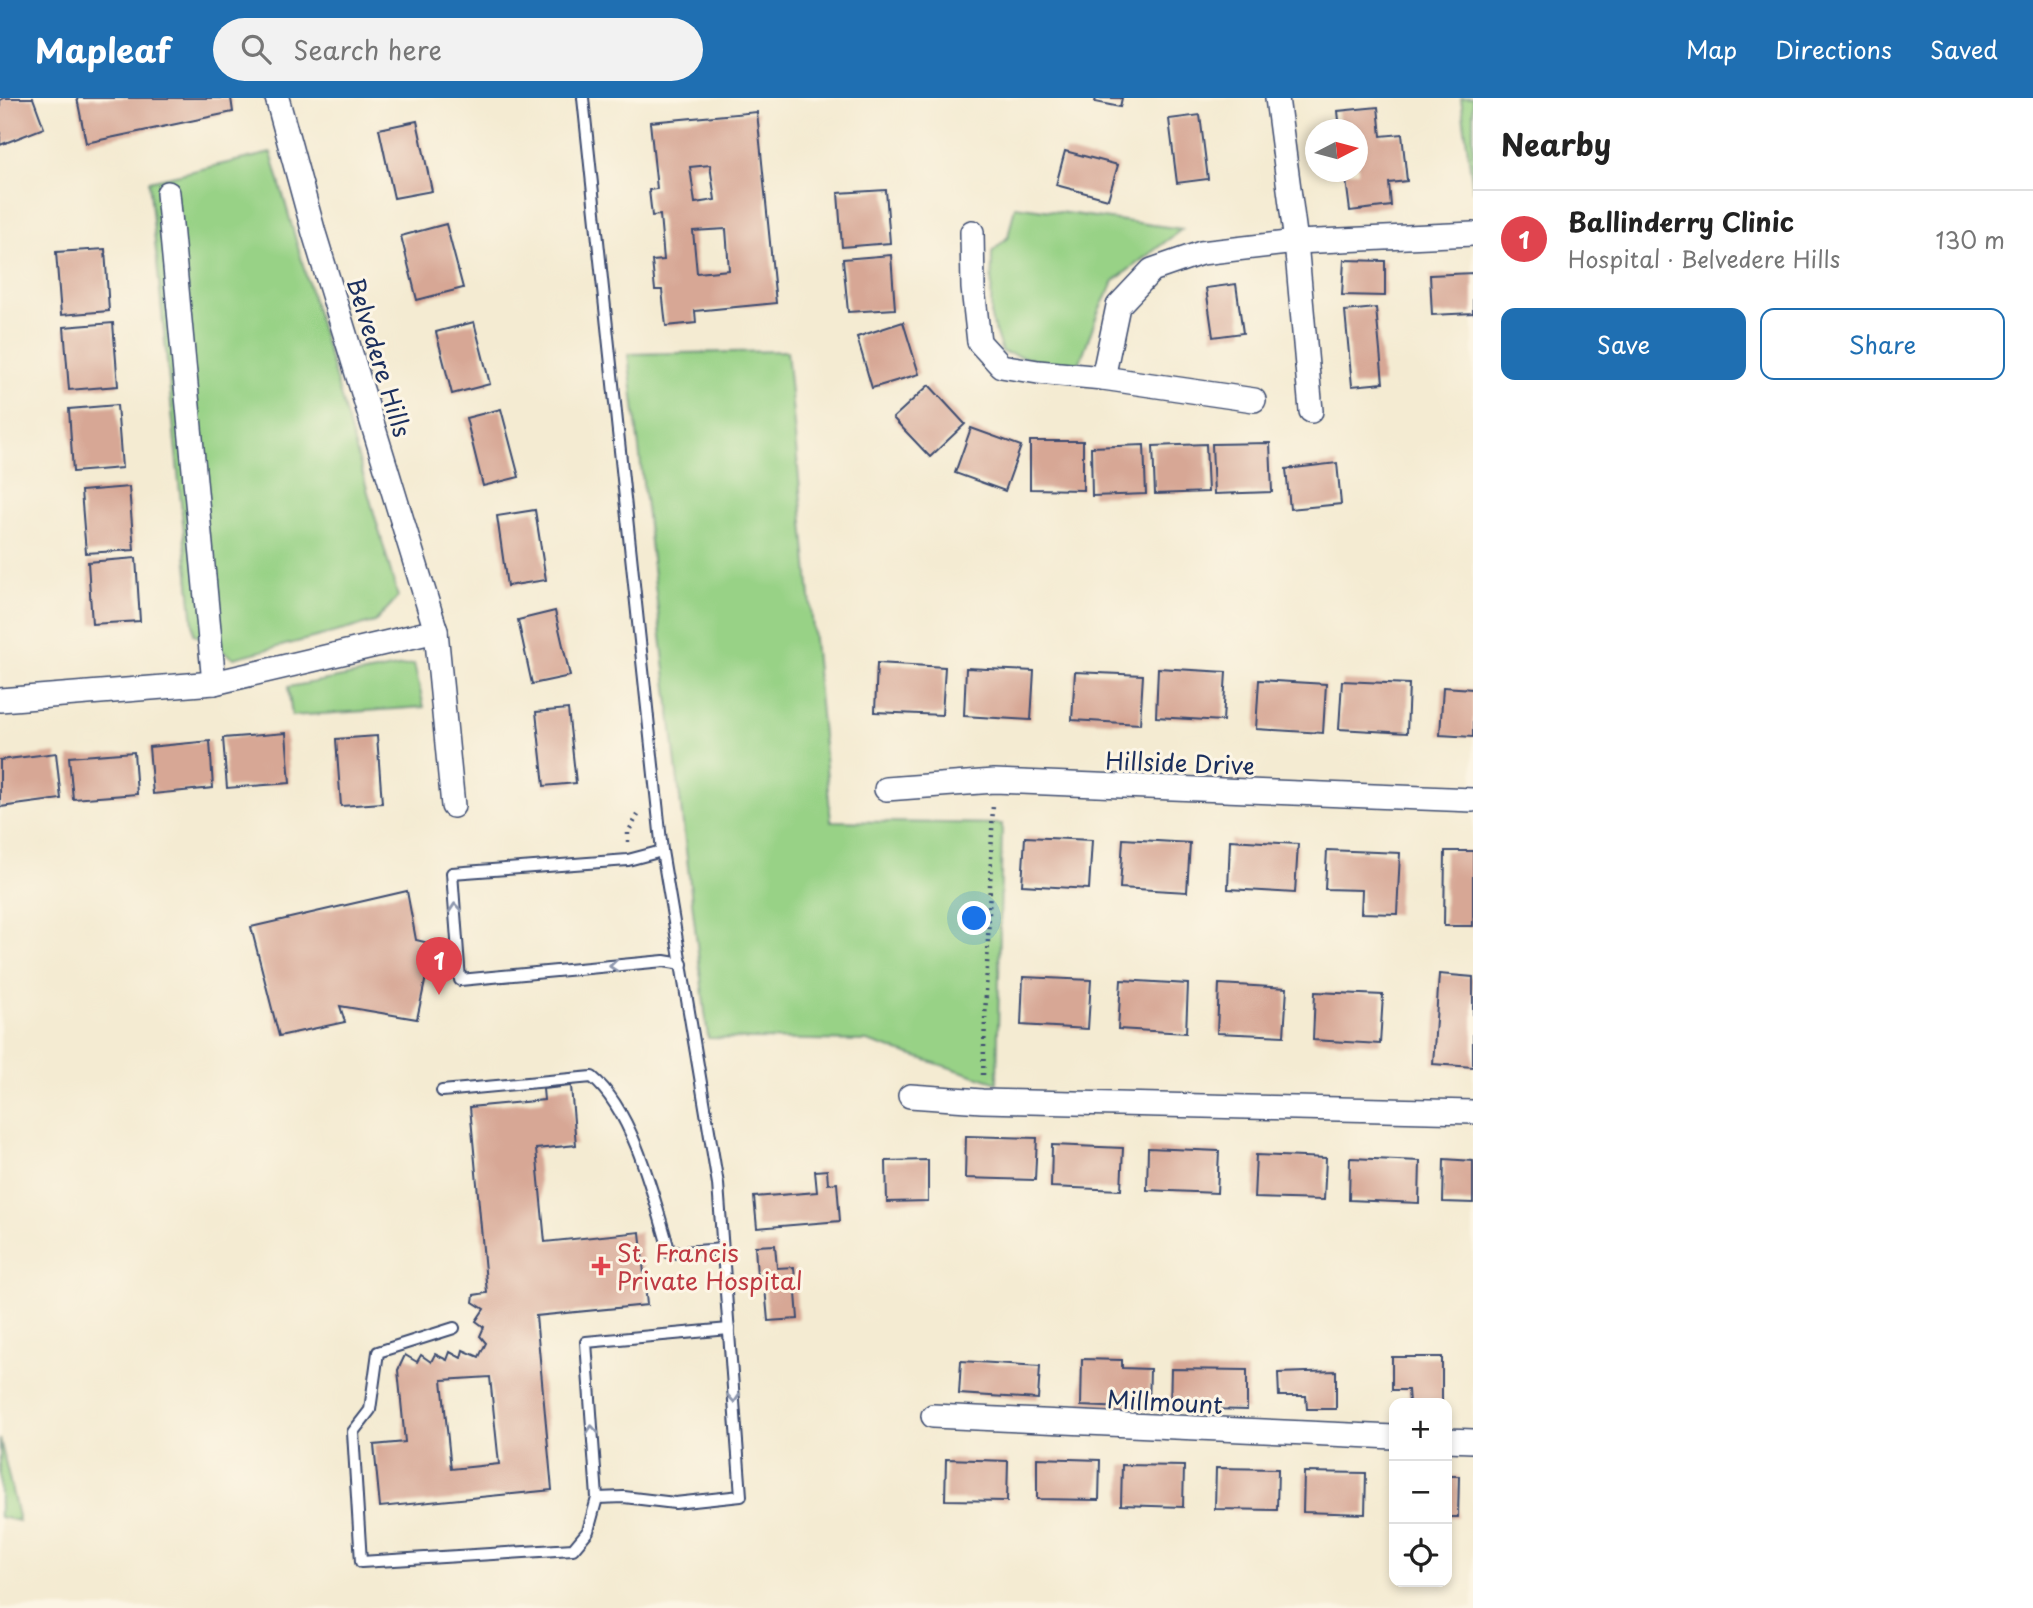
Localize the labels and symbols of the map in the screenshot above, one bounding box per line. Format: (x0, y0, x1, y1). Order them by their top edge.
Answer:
north arrow (1305, 119, 1368, 182)
street label: Belvedere Hills (339, 273, 421, 441)
street label: Hillside Drive (1105, 741, 1255, 783)
your location (957, 901, 991, 935)
one-way arrow (447, 903, 462, 914)
pin: 1 (416, 937, 462, 995)
one-way arrow (608, 958, 620, 973)
place label: St. Francis Private Hospital (617, 1234, 803, 1298)
marker: St. Francis Private Hospital (591, 1256, 611, 1276)
street label: Millmount (1106, 1380, 1224, 1422)
one-way arrow (726, 1392, 741, 1403)
one-way arrow (585, 1424, 600, 1435)

